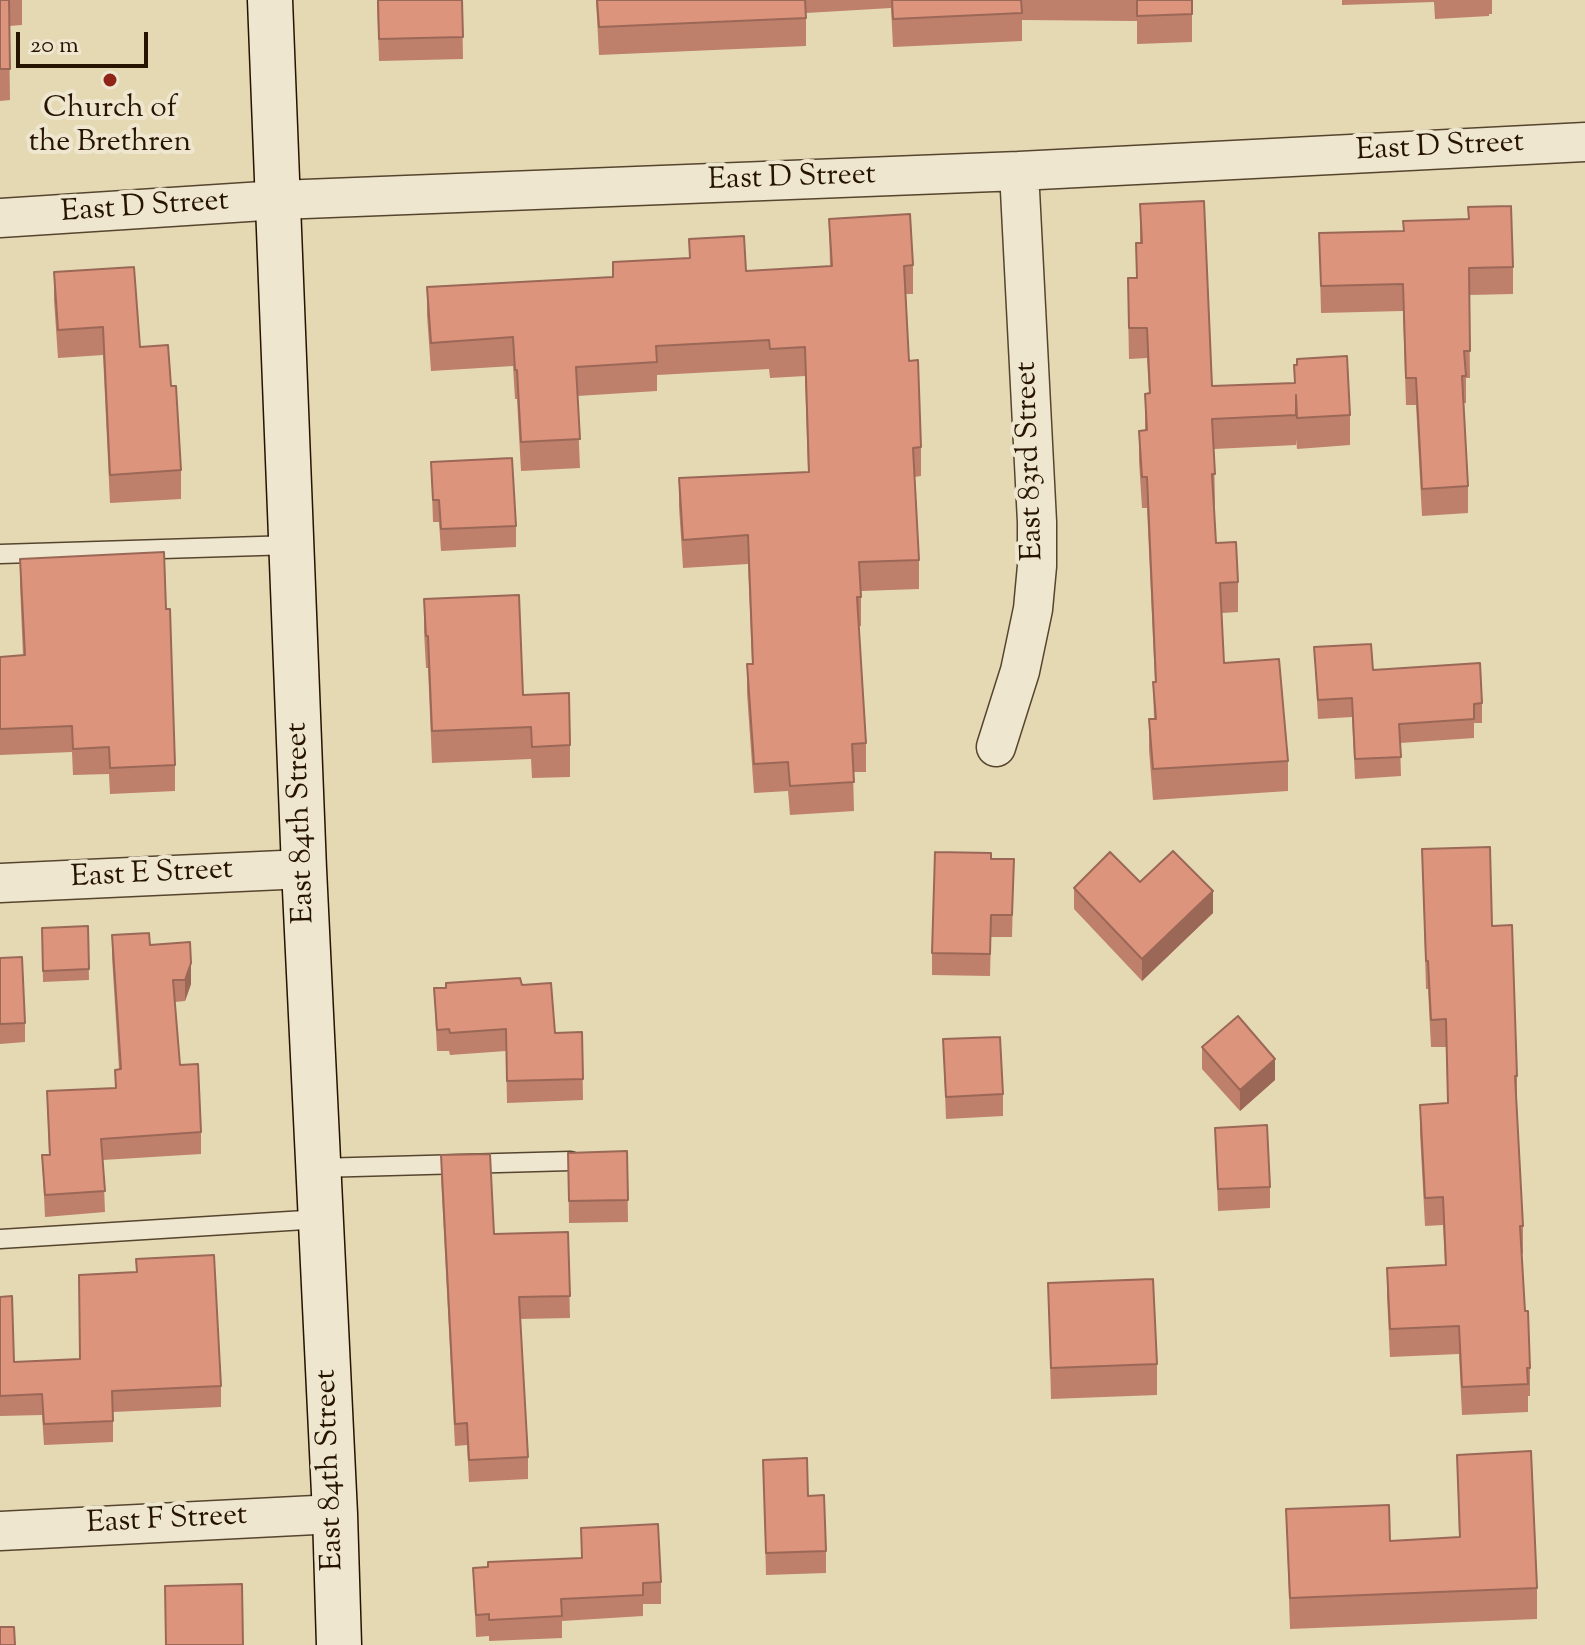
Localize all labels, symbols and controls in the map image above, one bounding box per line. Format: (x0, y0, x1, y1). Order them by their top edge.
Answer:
scale bar (20, 16, 152, 66)
text: 20 m (30, 29, 79, 63)
marker: Church of the Brethren (101, 71, 119, 89)
place label: Church of the Brethren (29, 93, 191, 164)
street label: East D Street (1355, 127, 1525, 171)
street label: East D Street (707, 159, 877, 201)
street label: East D Street (60, 185, 230, 233)
street label: East 83rd Street (1011, 361, 1053, 561)
street label: East 84th Street (281, 722, 325, 924)
street label: East E Street (70, 854, 234, 898)
street label: East 84th Street (310, 1369, 354, 1571)
street label: East F Street (86, 1500, 248, 1544)

